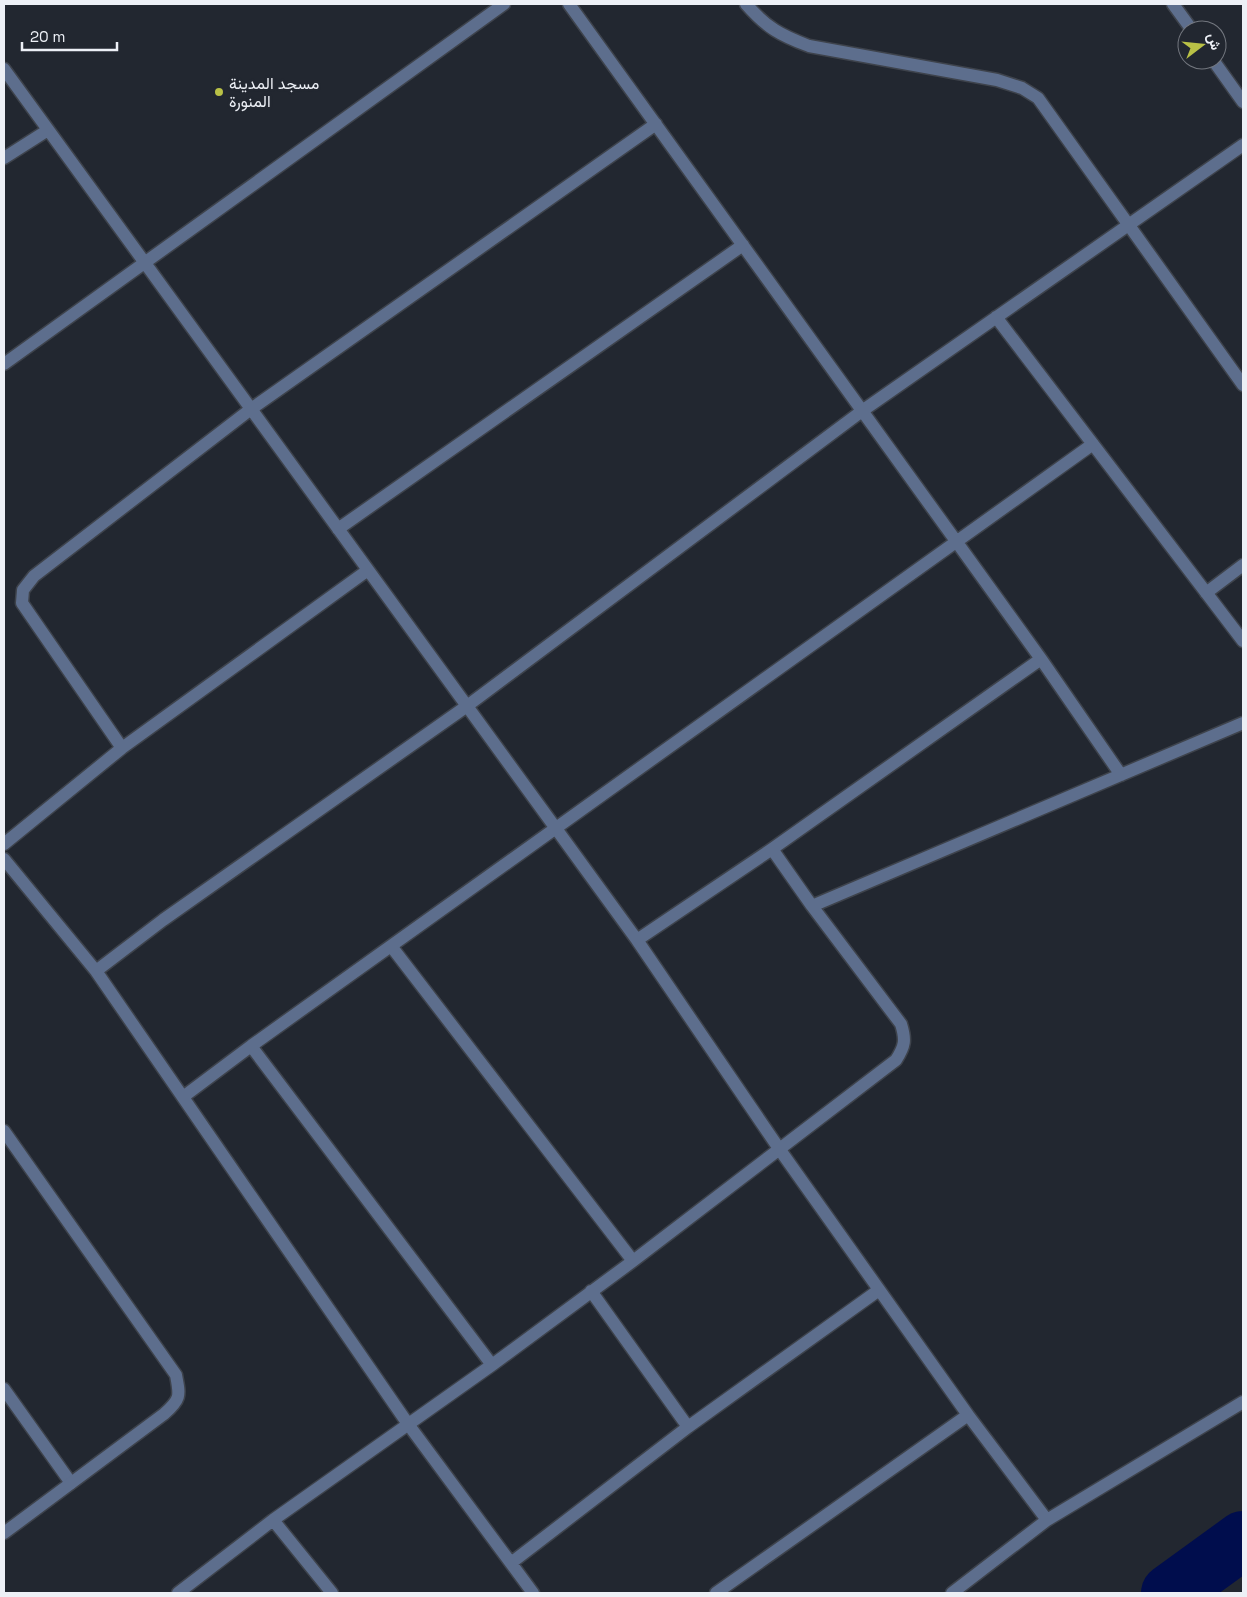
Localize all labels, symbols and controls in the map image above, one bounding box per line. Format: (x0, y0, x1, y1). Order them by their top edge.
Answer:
scale bar (22, 20, 118, 52)
north arrow (1177, 20, 1227, 70)
text: 20 m (30, 27, 65, 46)
text: ش (1204, 31, 1226, 52)
place label: مسجد المدينة المنورة (229, 73, 319, 112)
marker: مسجد المدينة المنورة (213, 86, 225, 98)

